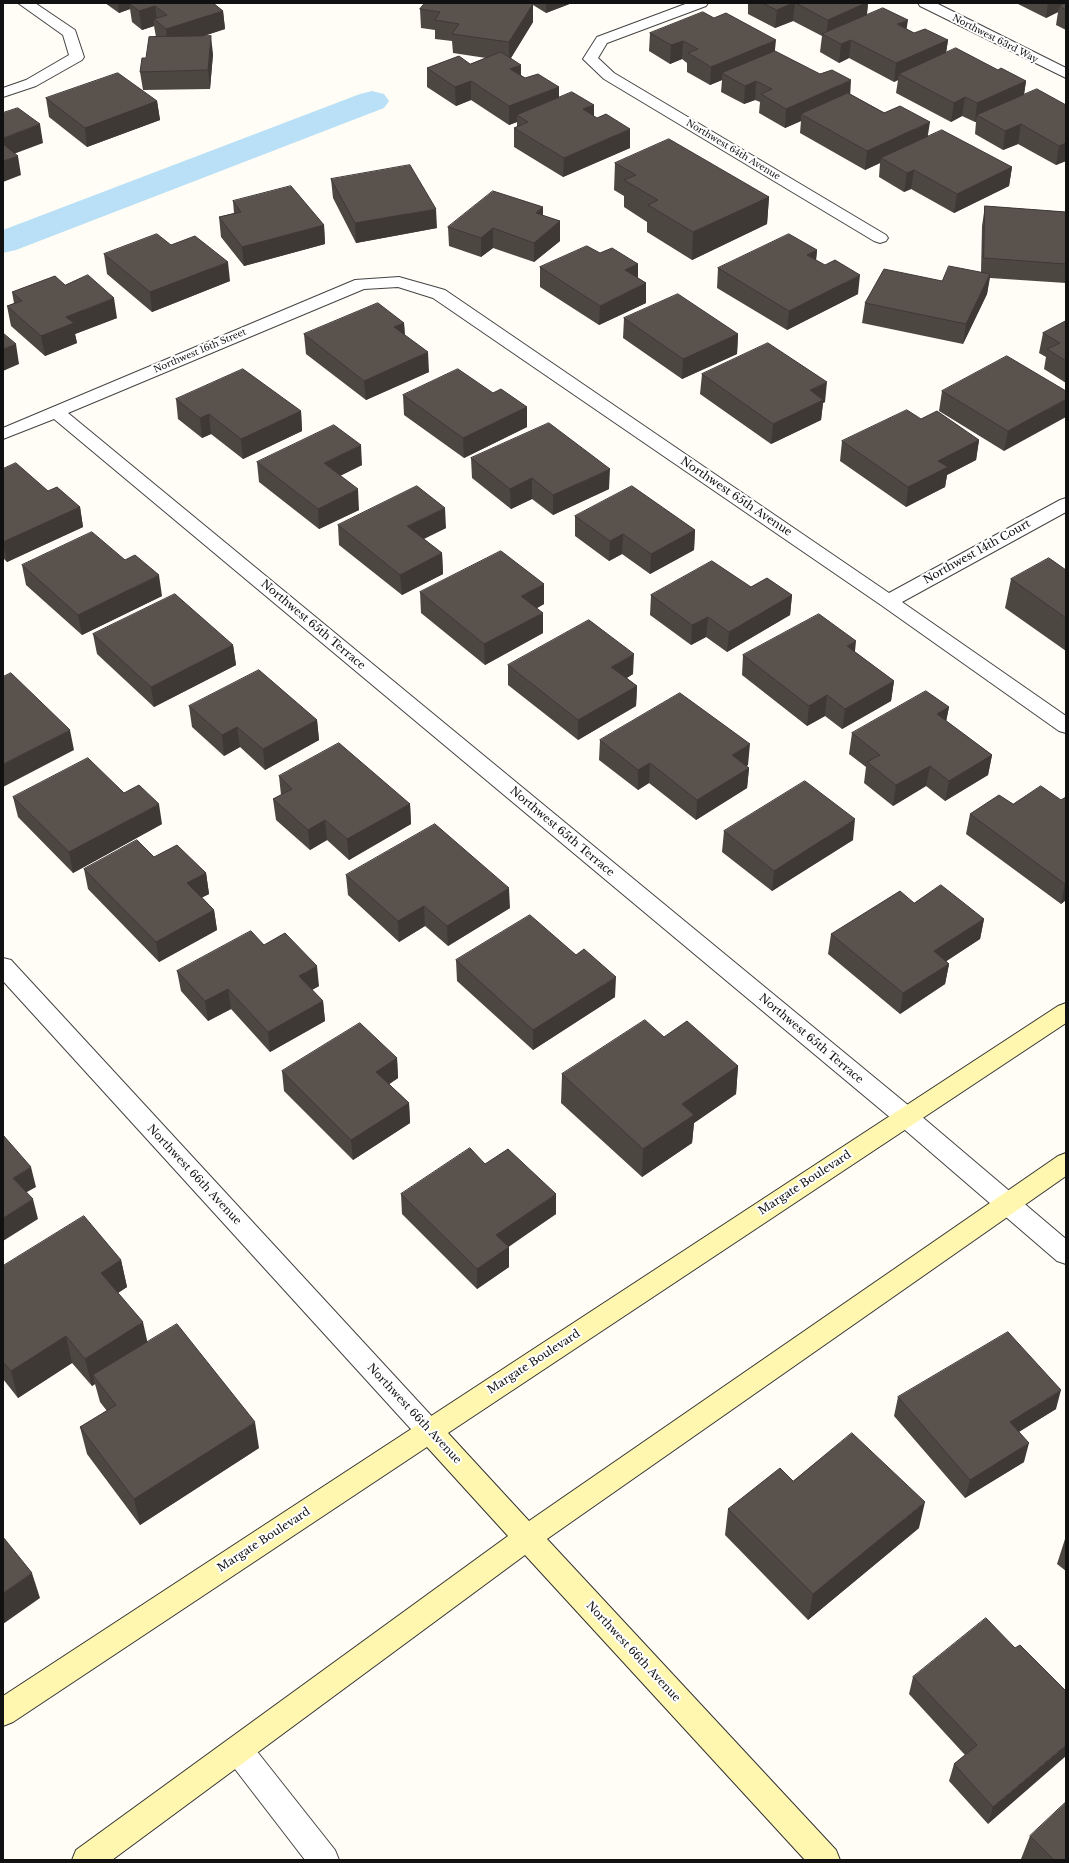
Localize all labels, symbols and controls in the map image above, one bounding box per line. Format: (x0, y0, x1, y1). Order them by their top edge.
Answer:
street label: Northwest 63rd Way (950, 13, 1040, 65)
street label: Northwest 64th Avenue (684, 118, 782, 182)
street label: Northwest 16th Street (152, 327, 248, 375)
street label: Northwest 65th Avenue (678, 455, 794, 539)
street label: Northwest 14th Court (921, 517, 1033, 587)
street label: Northwest 65th Terrace (258, 577, 368, 673)
street label: Northwest 65th Terrace (507, 784, 617, 880)
street label: Northwest 65th Terrace (756, 991, 866, 1087)
street label: Northwest 66th Avenue (144, 1122, 244, 1228)
street label: Margate Boulevard (756, 1148, 854, 1218)
street label: Margate Boulevard (485, 1327, 583, 1397)
street label: Northwest 66th Avenue (364, 1361, 464, 1467)
street label: Margate Boulevard (215, 1505, 313, 1575)
street label: Northwest 66th Avenue (583, 1599, 683, 1705)

